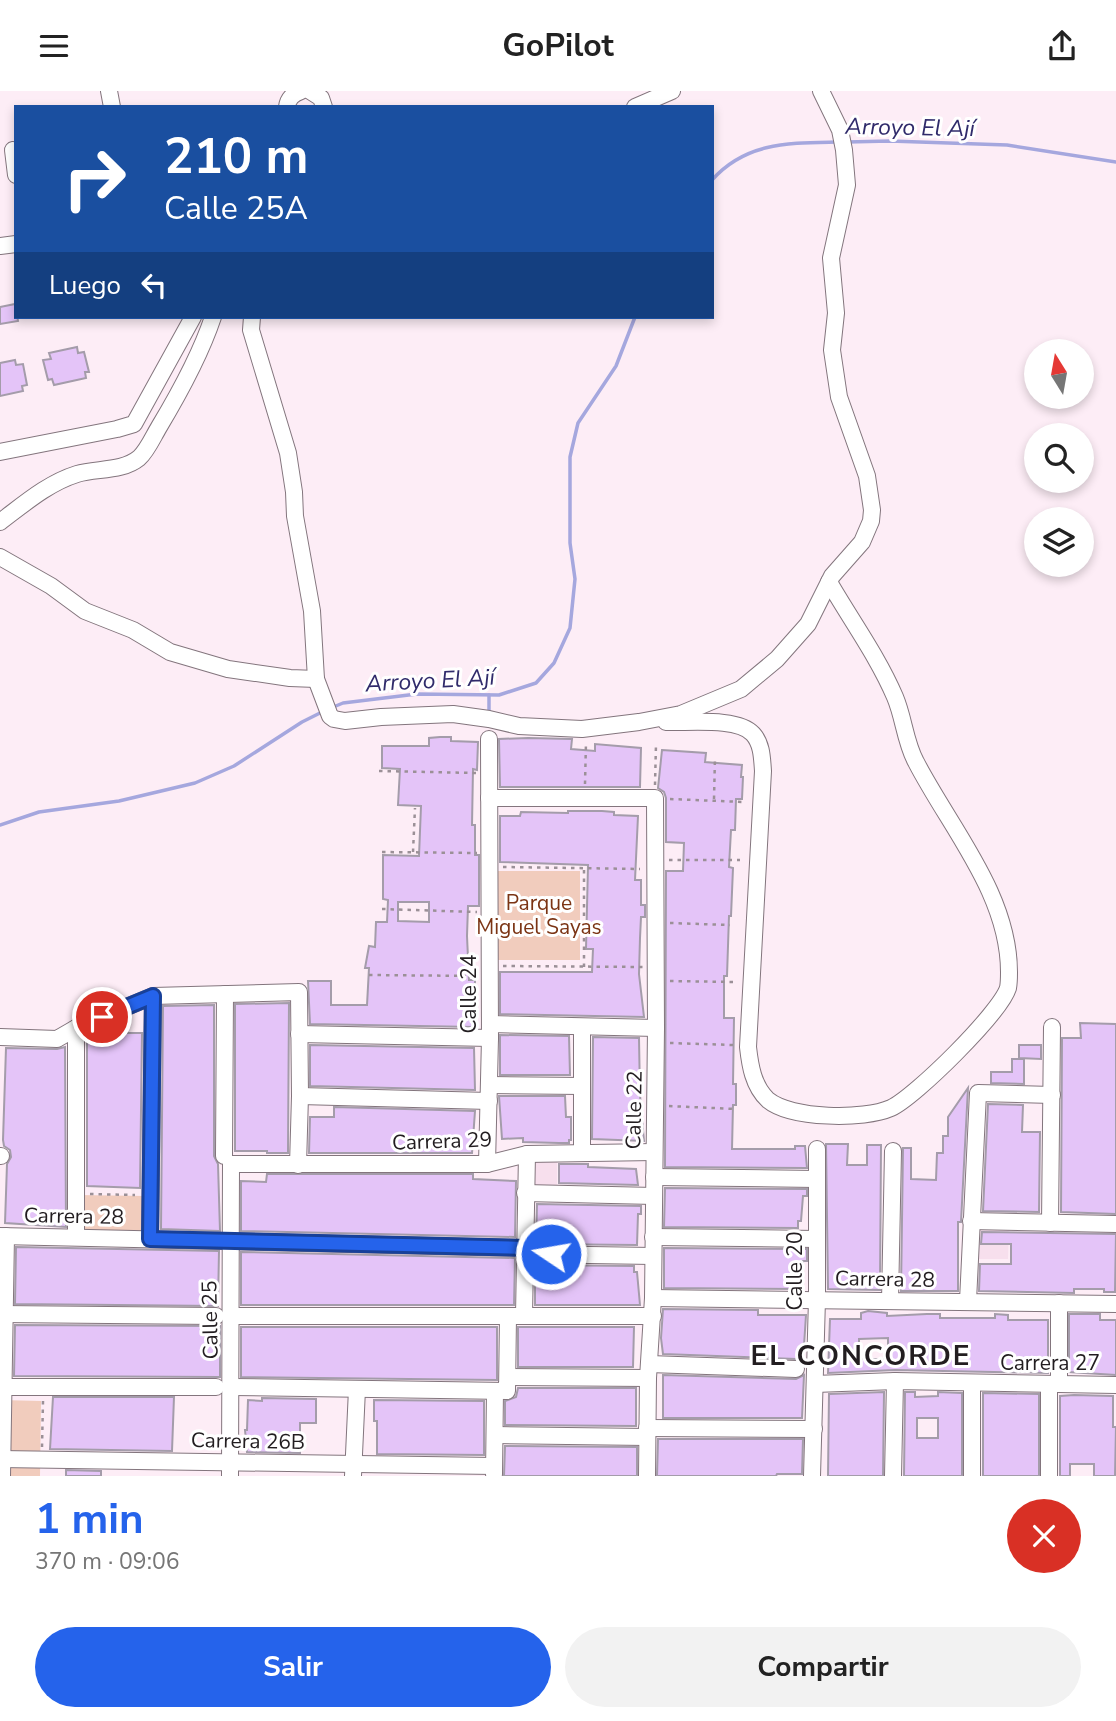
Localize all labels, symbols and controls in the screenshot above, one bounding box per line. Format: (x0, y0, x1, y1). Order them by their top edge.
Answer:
text: GoPilot (502, 24, 614, 67)
icon: menu (35, 27, 73, 65)
icon: share (1043, 27, 1081, 65)
water label: Arroyo El Ají (844, 111, 979, 144)
text: 210 m (164, 123, 308, 190)
icon: right (49, 133, 140, 224)
text: Calle 25A (164, 187, 308, 230)
icon: left (135, 266, 173, 304)
text: Luego (49, 268, 121, 303)
north arrow (1024, 339, 1094, 409)
map controls (1024, 339, 1094, 577)
button: search (1024, 423, 1094, 493)
button: layers (1024, 507, 1094, 577)
water label: Arroyo El Ají (363, 661, 499, 699)
park label: Parque Miguel Sayas (476, 889, 602, 941)
street label: Calle 24 (455, 954, 483, 1034)
pin (72, 987, 132, 1047)
icon: arrive (83, 998, 121, 1036)
street label: Calle 22 (619, 1070, 649, 1150)
street label: Carrera 29 (391, 1125, 493, 1157)
street label: Carrera 28 (24, 1201, 124, 1231)
position arrow (514, 1217, 588, 1291)
street label: Calle 20 (781, 1231, 809, 1311)
street label: Carrera 28 (835, 1264, 935, 1294)
street label: Calle 25 (195, 1280, 225, 1360)
district label: EL CONCORDE (751, 1337, 971, 1375)
street label: Carrera 27 (1000, 1349, 1100, 1377)
street label: Carrera 26B (191, 1426, 305, 1456)
text: 1 min (35, 1491, 144, 1548)
button: close (1007, 1499, 1081, 1573)
text: 370 m · 09:06 (35, 1546, 180, 1577)
button: Salir (35, 1627, 551, 1707)
button: Compartir (565, 1627, 1081, 1707)

